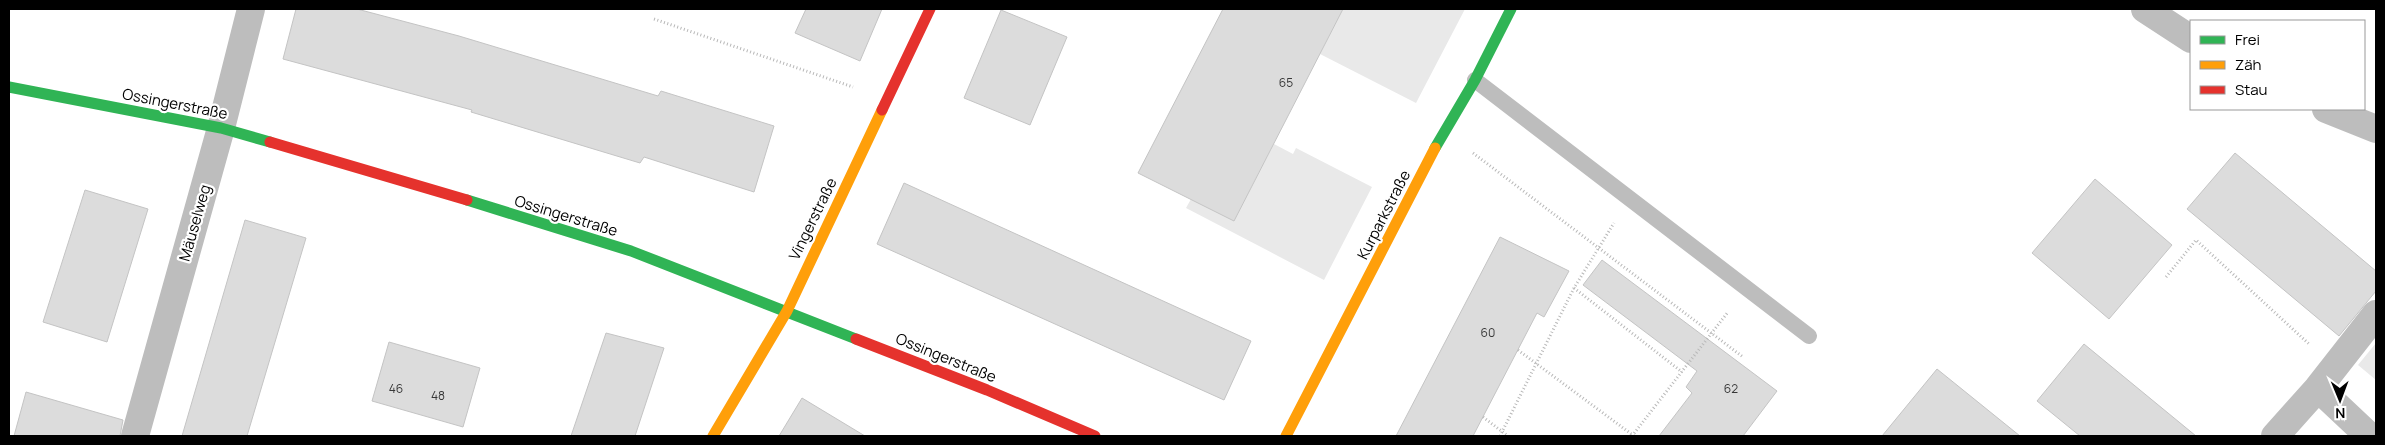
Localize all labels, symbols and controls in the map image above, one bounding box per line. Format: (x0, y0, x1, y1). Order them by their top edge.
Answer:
legend (2190, 20, 2365, 110)
text: Frei (2235, 29, 2260, 50)
text: Zäh (2235, 54, 2262, 75)
house number: 65 (1279, 74, 1293, 91)
text: Stau (2235, 79, 2268, 100)
street label: Ossingerstraße (121, 83, 230, 124)
street label: Kurparkstraße (1352, 166, 1415, 263)
street label: Vingerstraße (784, 174, 842, 263)
street label: Mäuselweg (174, 182, 215, 264)
street label: Ossingerstraße (512, 190, 621, 241)
house number: 60 (1481, 324, 1495, 341)
street label: Ossingerstraße (893, 328, 1000, 387)
north arrow (2315, 375, 2365, 425)
house number: 46 (389, 380, 403, 397)
house number: 62 (1724, 380, 1738, 397)
house number: 48 (431, 387, 445, 404)
text: N (2335, 404, 2345, 423)

